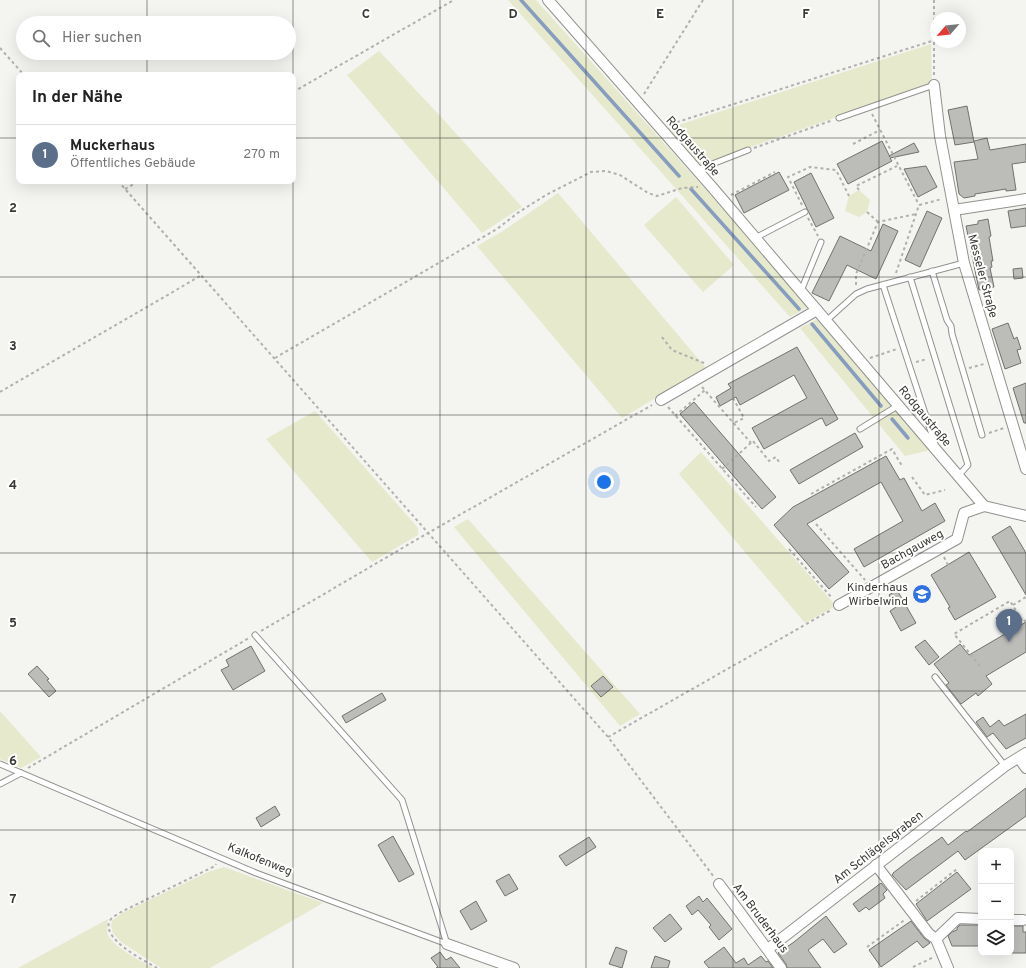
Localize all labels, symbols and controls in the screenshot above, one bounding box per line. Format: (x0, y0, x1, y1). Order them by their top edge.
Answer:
text: C (362, 7, 370, 23)
text: D (508, 7, 518, 23)
text: E (656, 7, 664, 23)
text: F (802, 7, 810, 23)
north arrow (930, 12, 966, 48)
search box (16, 16, 296, 60)
icon: search (30, 27, 52, 49)
text: Hier suchen (62, 29, 142, 48)
text: In der Nähe (32, 87, 123, 109)
street label: Rodgaustraße (662, 113, 723, 180)
text: Muckerhaus (70, 137, 155, 156)
text: 1 (42, 147, 48, 163)
text: 270 m (243, 147, 280, 163)
text: Öffentliches Gebäude (70, 156, 196, 172)
text: 2 (9, 201, 17, 217)
street label: Messeler Straße (963, 233, 1001, 320)
text: 3 (9, 339, 17, 355)
street label: Rodgaustraße (894, 383, 954, 450)
your location (594, 472, 614, 492)
text: 4 (9, 478, 17, 494)
street label: Bachgauweg (878, 526, 947, 574)
place label: Kinderhaus Wirbelwind (847, 580, 908, 610)
school or university icon: Kinderhaus Wirbelwind (911, 583, 933, 605)
pin: 1 (996, 609, 1022, 642)
text: 5 (9, 616, 17, 632)
text: 6 (9, 754, 17, 770)
street label: Am Schlägelsgraben (830, 808, 927, 888)
street label: Kalkofenweg (225, 840, 294, 880)
map controls (978, 848, 1014, 956)
button: + (978, 848, 1014, 884)
street label: Am Bruderhaus (729, 880, 792, 957)
button: − (978, 884, 1014, 920)
text: 7 (10, 892, 17, 908)
button: layers (978, 920, 1014, 956)

